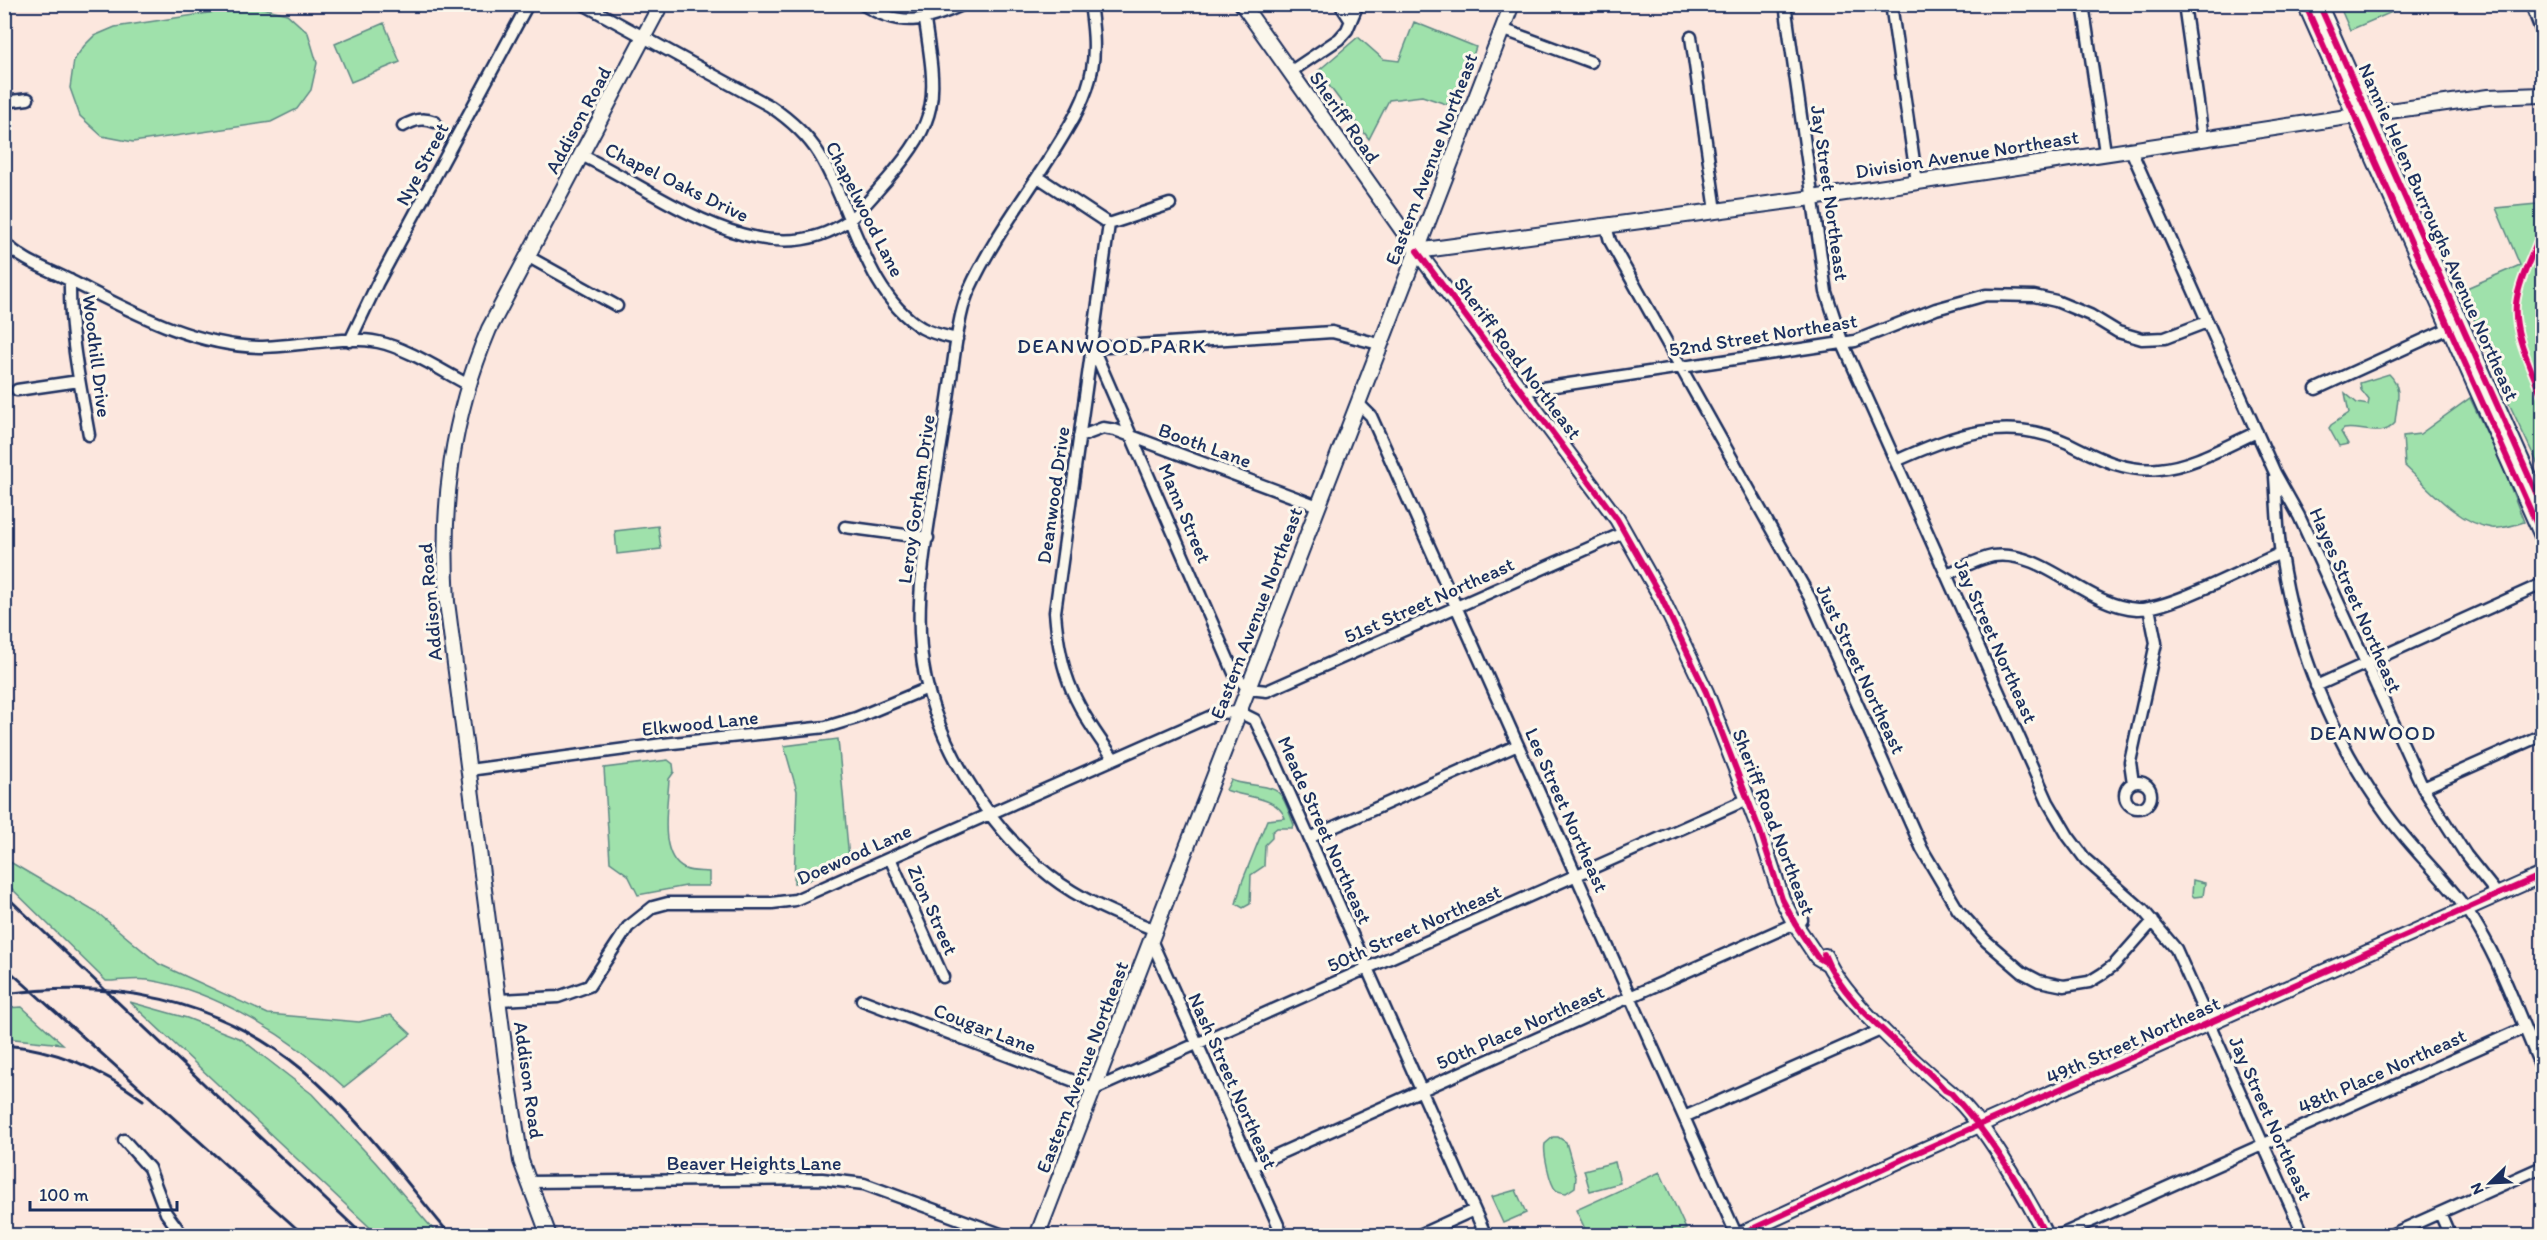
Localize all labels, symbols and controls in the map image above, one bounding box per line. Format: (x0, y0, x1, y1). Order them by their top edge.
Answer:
street label: Eastern Avenue Northeast (1380, 49, 1483, 268)
street label: Nannie Helen Burroughs Avenue Northeast (2353, 60, 2525, 404)
street label: Addison Road (540, 62, 616, 178)
street label: Sheriff Road (1304, 66, 1386, 168)
street label: Jay Street Northeast (1806, 104, 1854, 282)
street label: Nye Street (390, 119, 454, 209)
street label: Division Avenue Northeast (1854, 124, 2080, 184)
street label: Chapel Oaks Drive (601, 137, 753, 227)
street label: Chapelwood Lane (820, 137, 910, 281)
street label: Sheriff Road Northeast (1449, 272, 1587, 444)
street label: Woodhill Drive (78, 293, 116, 419)
street label: 52nd Street Northeast (1667, 308, 1859, 362)
district label: DEANWOOD PARK (1017, 333, 1207, 358)
street label: Leroy Gorham Drive (892, 413, 940, 585)
street label: Booth Lane (1155, 417, 1255, 473)
street label: Deanwood Drive (1031, 425, 1075, 565)
street label: Mann Street (1153, 460, 1217, 567)
street label: Eastern Avenue Northeast (1205, 503, 1308, 722)
street label: Hayes Street Northeast (2304, 504, 2408, 696)
street label: Addison Road (413, 542, 447, 662)
street label: 51st Street Northeast (1340, 552, 1518, 648)
street label: Jay Street Northeast (1949, 555, 2043, 727)
street label: Just Street Northeast (1811, 580, 1911, 758)
street label: Elkwood Lane (640, 705, 760, 741)
district label: DEANWOOD (2309, 720, 2437, 745)
street label: Lee Street Northeast (1520, 724, 1614, 896)
street label: Sheriff Road Northeast (1727, 726, 1821, 918)
street label: Meade Street Northeast (1273, 732, 1377, 928)
street label: Doewood Lane (793, 818, 915, 890)
street label: Zion Street (903, 861, 963, 959)
street label: 50th Street Northeast (1323, 879, 1505, 977)
street label: Eastern Avenue Northeast (1031, 957, 1134, 1176)
street label: 50th Place Northeast (1432, 979, 1608, 1075)
street label: Nash Street Northeast (1183, 989, 1283, 1173)
street label: 49th Street Northeast (2042, 991, 2224, 1089)
street label: Cougar Lane (930, 997, 1040, 1059)
street label: Addison Road (509, 1020, 549, 1140)
street label: 48th Place Northeast (2294, 1023, 2470, 1119)
street label: Jay Street Northeast (2224, 1032, 2318, 1204)
street label: Beaver Heights Lane (666, 1151, 842, 1175)
north arrow (2460, 1153, 2520, 1213)
scale bar (30, 1174, 177, 1212)
text: N (2466, 1180, 2488, 1198)
text: 100 m (39, 1184, 89, 1206)

